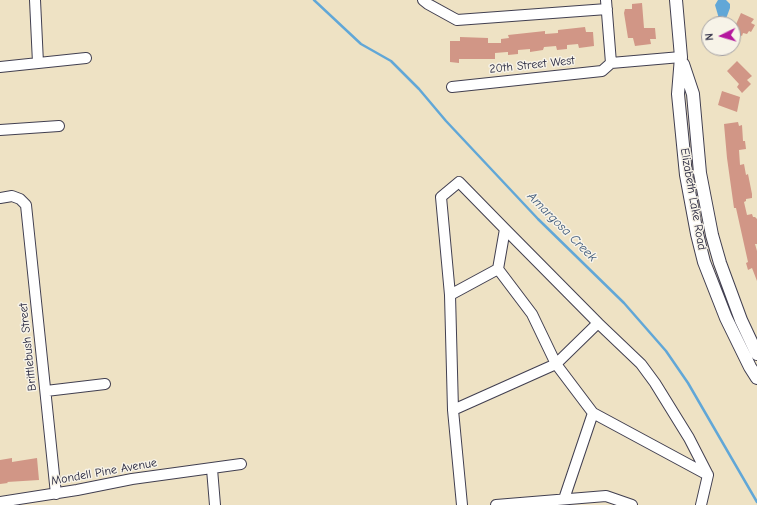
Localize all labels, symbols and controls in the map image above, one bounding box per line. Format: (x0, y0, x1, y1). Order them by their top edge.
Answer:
north arrow (701, 16, 741, 56)
text: N (703, 33, 716, 41)
street label: 20th Street West (489, 53, 575, 77)
street label: Elizabeth Lake Road (677, 147, 709, 251)
water label: Amargosa Creek (524, 189, 600, 265)
street label: Brittlebush Street (16, 302, 40, 392)
street label: Mondell Pine Avenue (50, 456, 158, 488)

